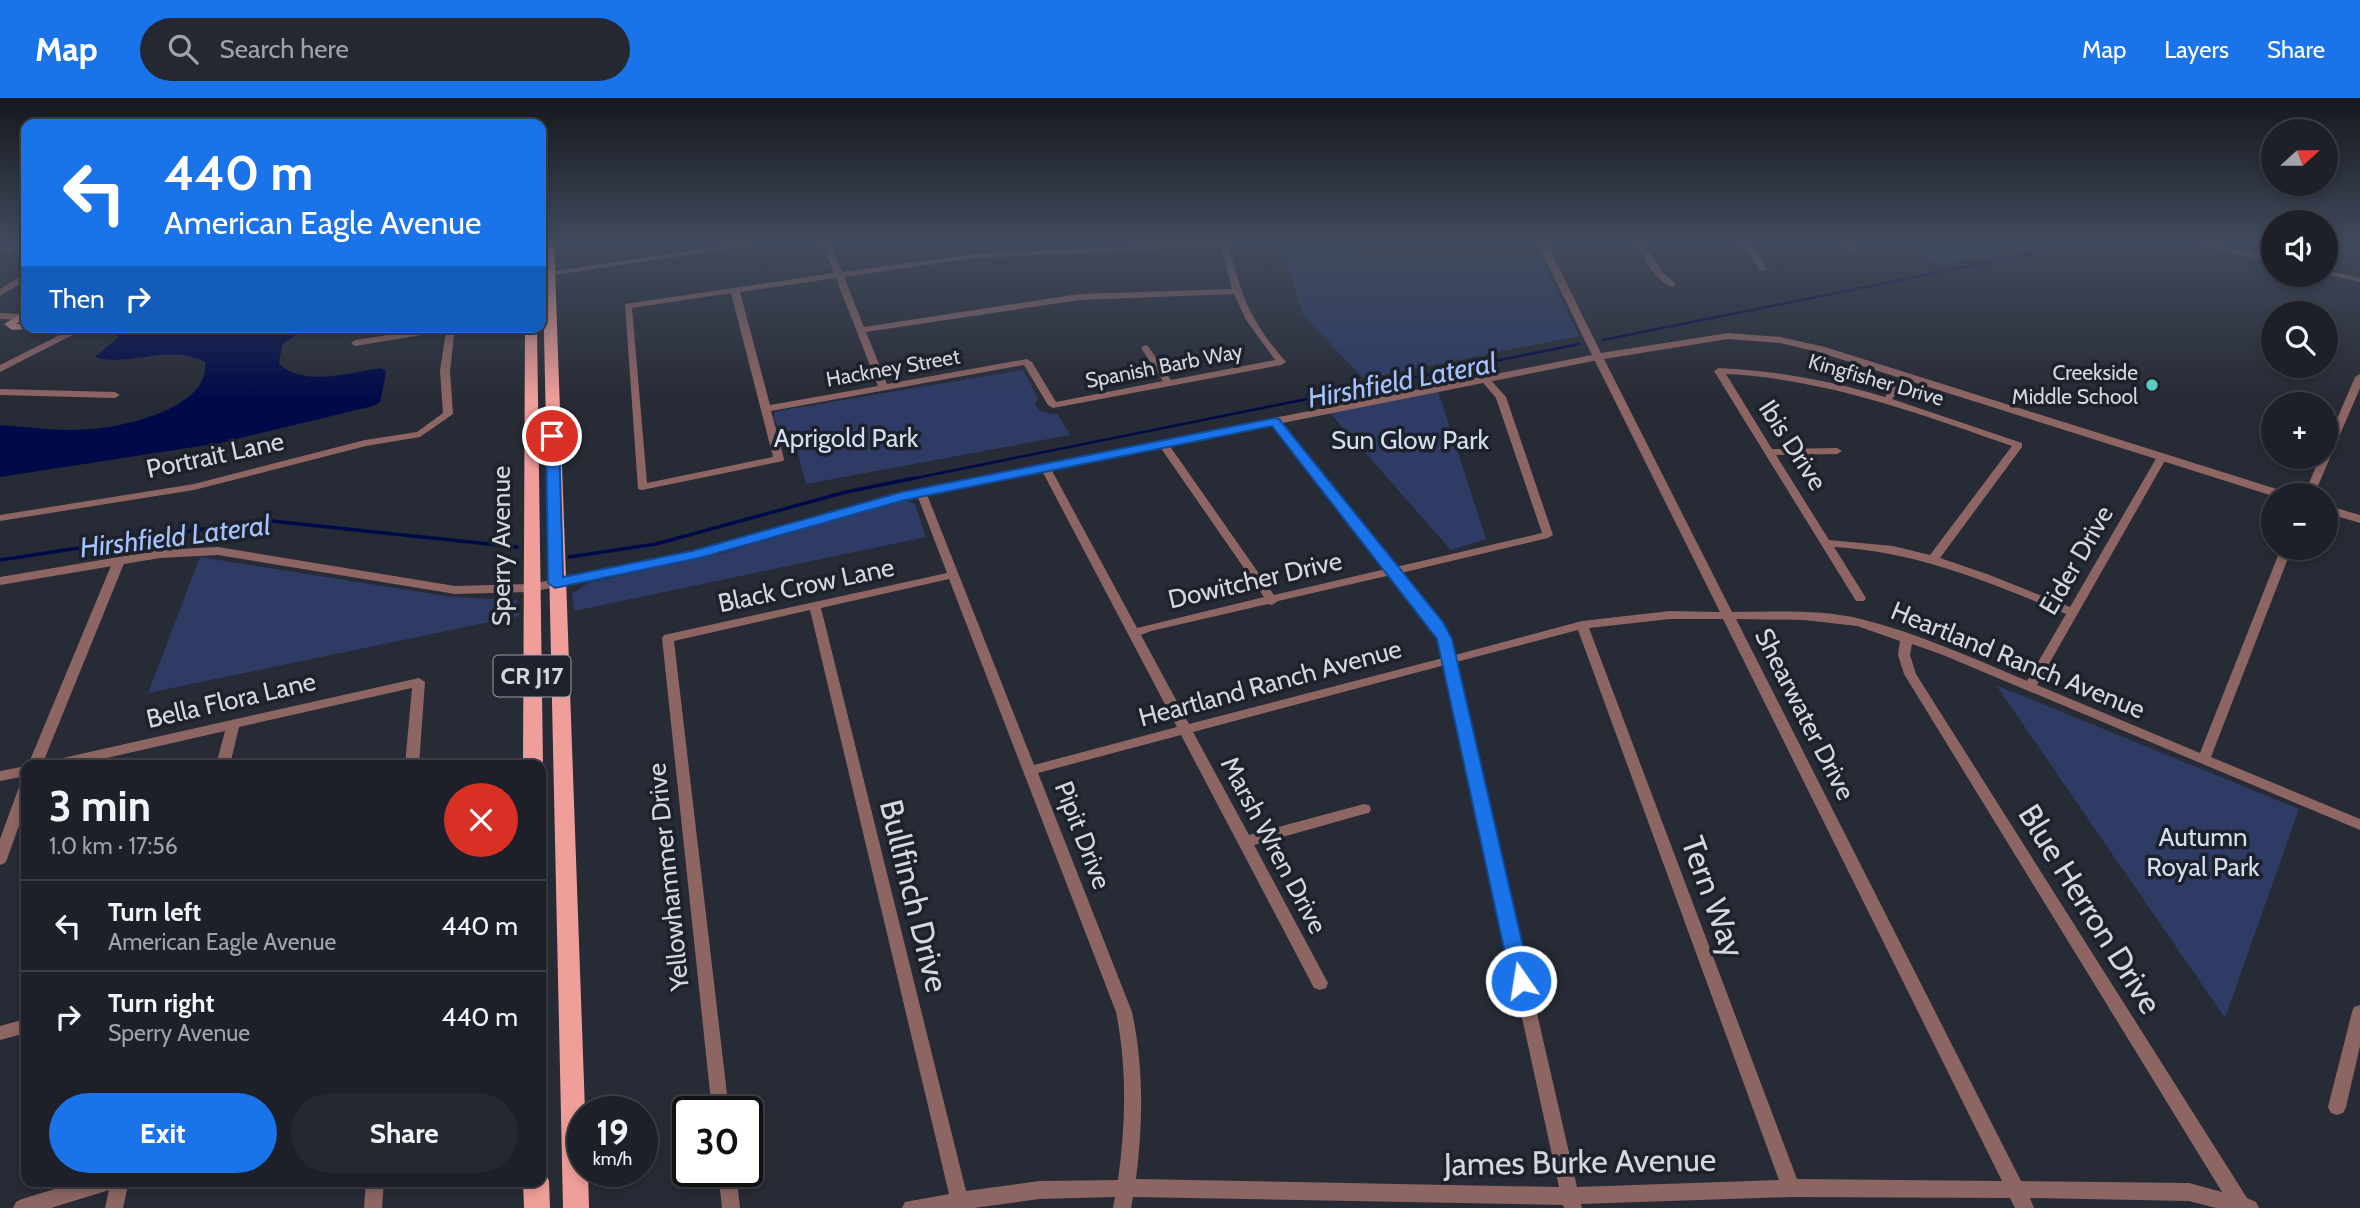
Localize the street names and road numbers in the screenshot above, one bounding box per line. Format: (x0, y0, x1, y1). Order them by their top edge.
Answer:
street label: Spanish Barb Way (1083, 338, 1245, 393)
street label: Hackney Street (824, 343, 962, 392)
street label: Kingfisher Drive (1806, 348, 1947, 411)
street label: Ibis Drive (1752, 394, 1834, 496)
street label: Portrait Lane (143, 425, 287, 485)
street label: Sperry Avenue (485, 466, 517, 626)
street label: Eider Drive (2032, 500, 2120, 620)
street label: Dowitcher Drive (1165, 544, 1345, 616)
street label: Black Crow Lane (715, 551, 897, 619)
street label: Heartland Ranch Avenue (1886, 594, 2150, 726)
street label: Shearwater Drive (1748, 623, 1862, 805)
street label: Heartland Ranch Avenue (1135, 632, 1405, 734)
road number: CR J17 (494, 656, 570, 696)
street label: Bella Flora Lane (143, 665, 319, 735)
street label: Marsh Wren Drive (1214, 751, 1334, 939)
street label: Yellowhammer Drive (640, 762, 696, 993)
street label: Pipit Drive (1048, 776, 1118, 894)
street label: Bullfinch Drive (872, 796, 957, 996)
street label: Blue Herron Drive (2010, 797, 2170, 1021)
street label: Tern Way (1674, 831, 1753, 963)
street label: James Burke Avenue (1442, 1140, 1717, 1183)

